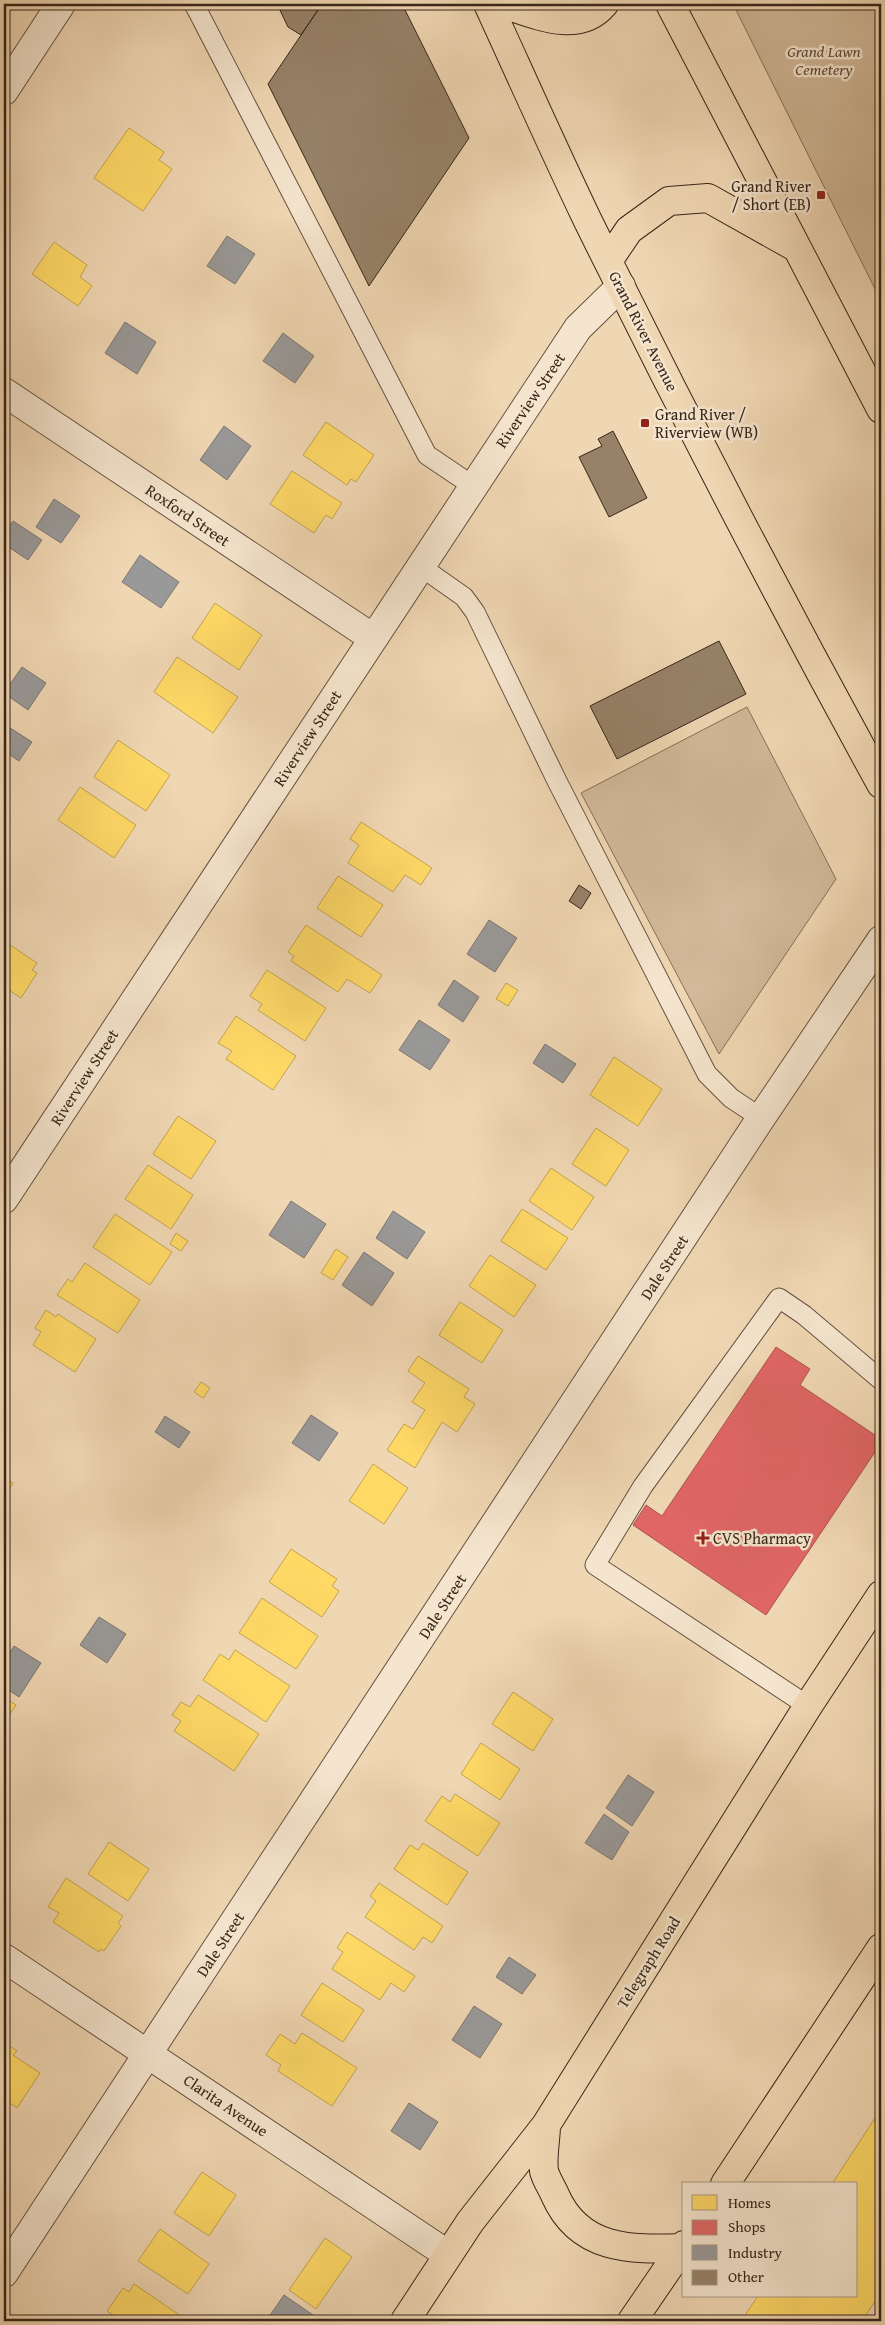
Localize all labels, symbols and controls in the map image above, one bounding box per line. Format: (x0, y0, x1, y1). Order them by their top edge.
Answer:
park label: Grand Lawn Cemetery (787, 39, 861, 81)
place label: Grand River / Short (EB) (731, 174, 811, 216)
marker: Grand River / Short (EB) (815, 189, 827, 201)
street label: Grand River Avenue (603, 266, 685, 396)
street label: Riverview Street (489, 347, 571, 453)
place label: Grand River / Riverview (WB) (655, 402, 758, 444)
marker: Grand River / Riverview (WB) (639, 417, 651, 429)
street label: Roxford Street (141, 478, 235, 552)
street label: Riverview Street (267, 685, 347, 791)
street label: Riverview Street (44, 1024, 124, 1130)
street label: Dale Street (634, 1229, 694, 1304)
place label: CVS Pharmacy (713, 1526, 811, 1550)
marker: CVS Pharmacy (697, 1532, 709, 1544)
street label: Dale Street (412, 1568, 472, 1643)
street label: Dale Street (190, 1906, 250, 1981)
street label: Telegraph Road (610, 1911, 686, 2013)
street label: Clarita Avenue (179, 2068, 273, 2142)
legend (682, 2182, 858, 2298)
text: Homes (728, 2192, 771, 2213)
text: Shops (728, 2216, 765, 2237)
text: Industry (728, 2242, 783, 2263)
text: Other (728, 2266, 764, 2287)

